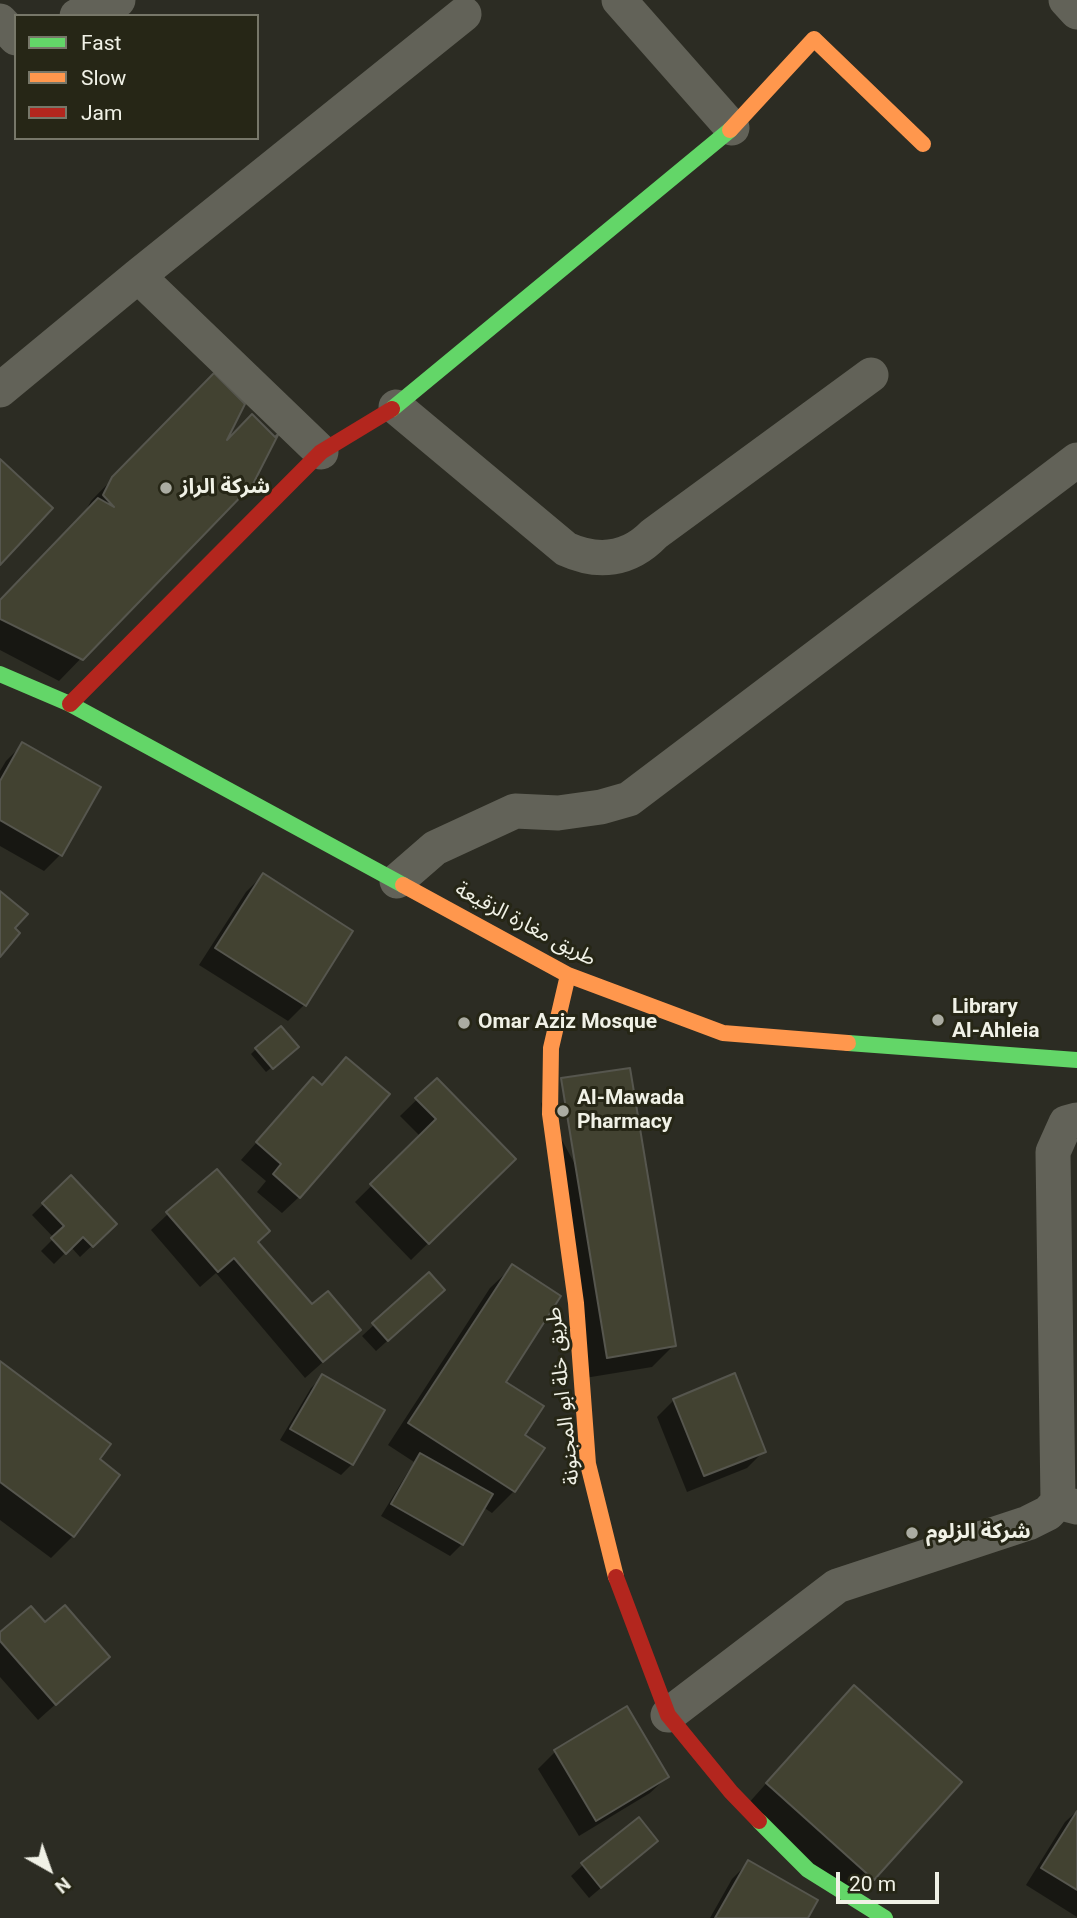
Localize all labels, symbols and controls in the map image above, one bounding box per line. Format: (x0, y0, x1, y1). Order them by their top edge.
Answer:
legend (14, 14, 259, 140)
text: Fast (81, 31, 121, 55)
text: Slow (81, 66, 126, 90)
text: Jam (81, 101, 122, 125)
place label: شركة الراز (180, 475, 270, 501)
marker: شركة الراز (158, 480, 174, 496)
street label: طريق مغارة الزقيعة (450, 877, 600, 973)
place label: Library Al-Ahleia (952, 995, 1040, 1045)
place label: Omar Aziz Mosque (478, 1010, 657, 1036)
marker: Library Al-Ahleia (930, 1012, 946, 1028)
marker: Omar Aziz Mosque (456, 1015, 472, 1031)
place label: Al-Mawada Pharmacy (577, 1086, 684, 1136)
marker: Al-Mawada Pharmacy (555, 1103, 571, 1119)
street label: طريق خلة ابو المجنونة (542, 1306, 586, 1486)
place label: شركة الزلوم (926, 1520, 1031, 1546)
marker: شركة الزلوم (904, 1525, 920, 1541)
north arrow (14, 1834, 84, 1904)
scale bar (839, 1858, 942, 1902)
text: N (50, 1872, 75, 1899)
text: 20 m (849, 1872, 896, 1896)

